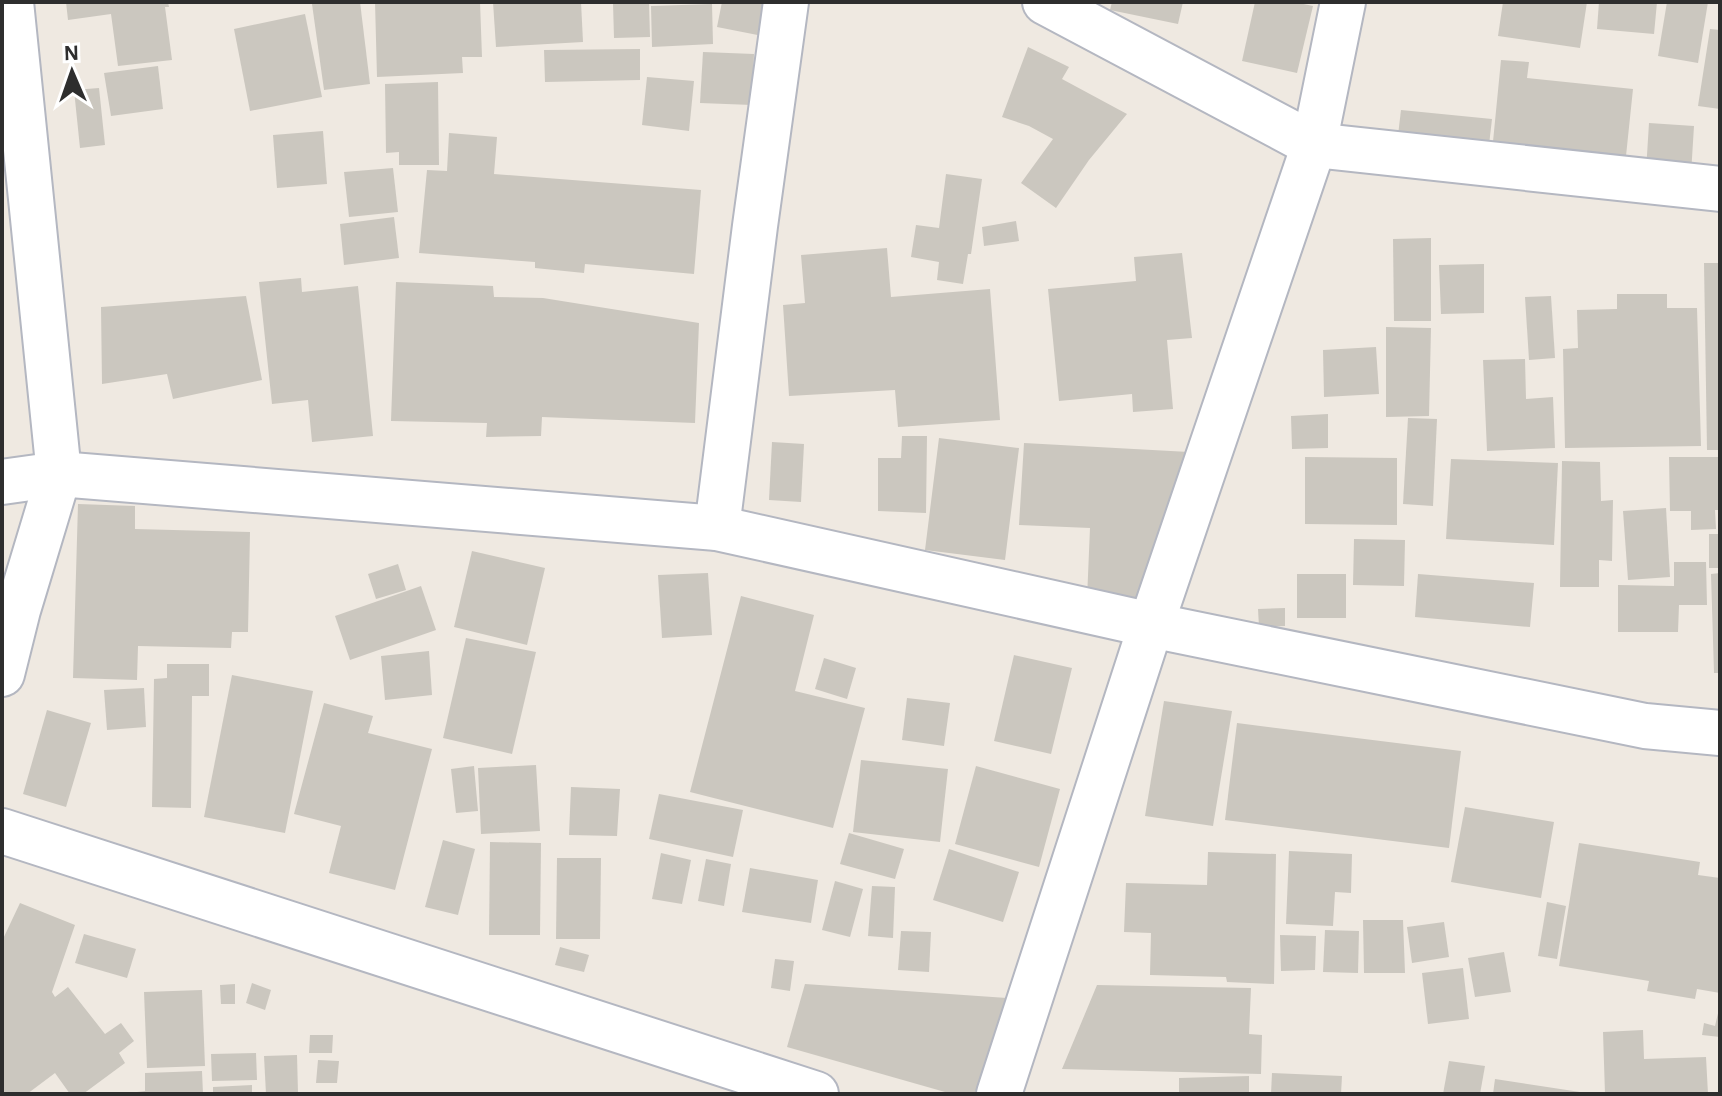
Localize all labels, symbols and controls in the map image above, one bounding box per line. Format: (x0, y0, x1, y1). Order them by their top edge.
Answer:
north arrow (32, 32, 112, 112)
text: N (63, 42, 79, 64)

